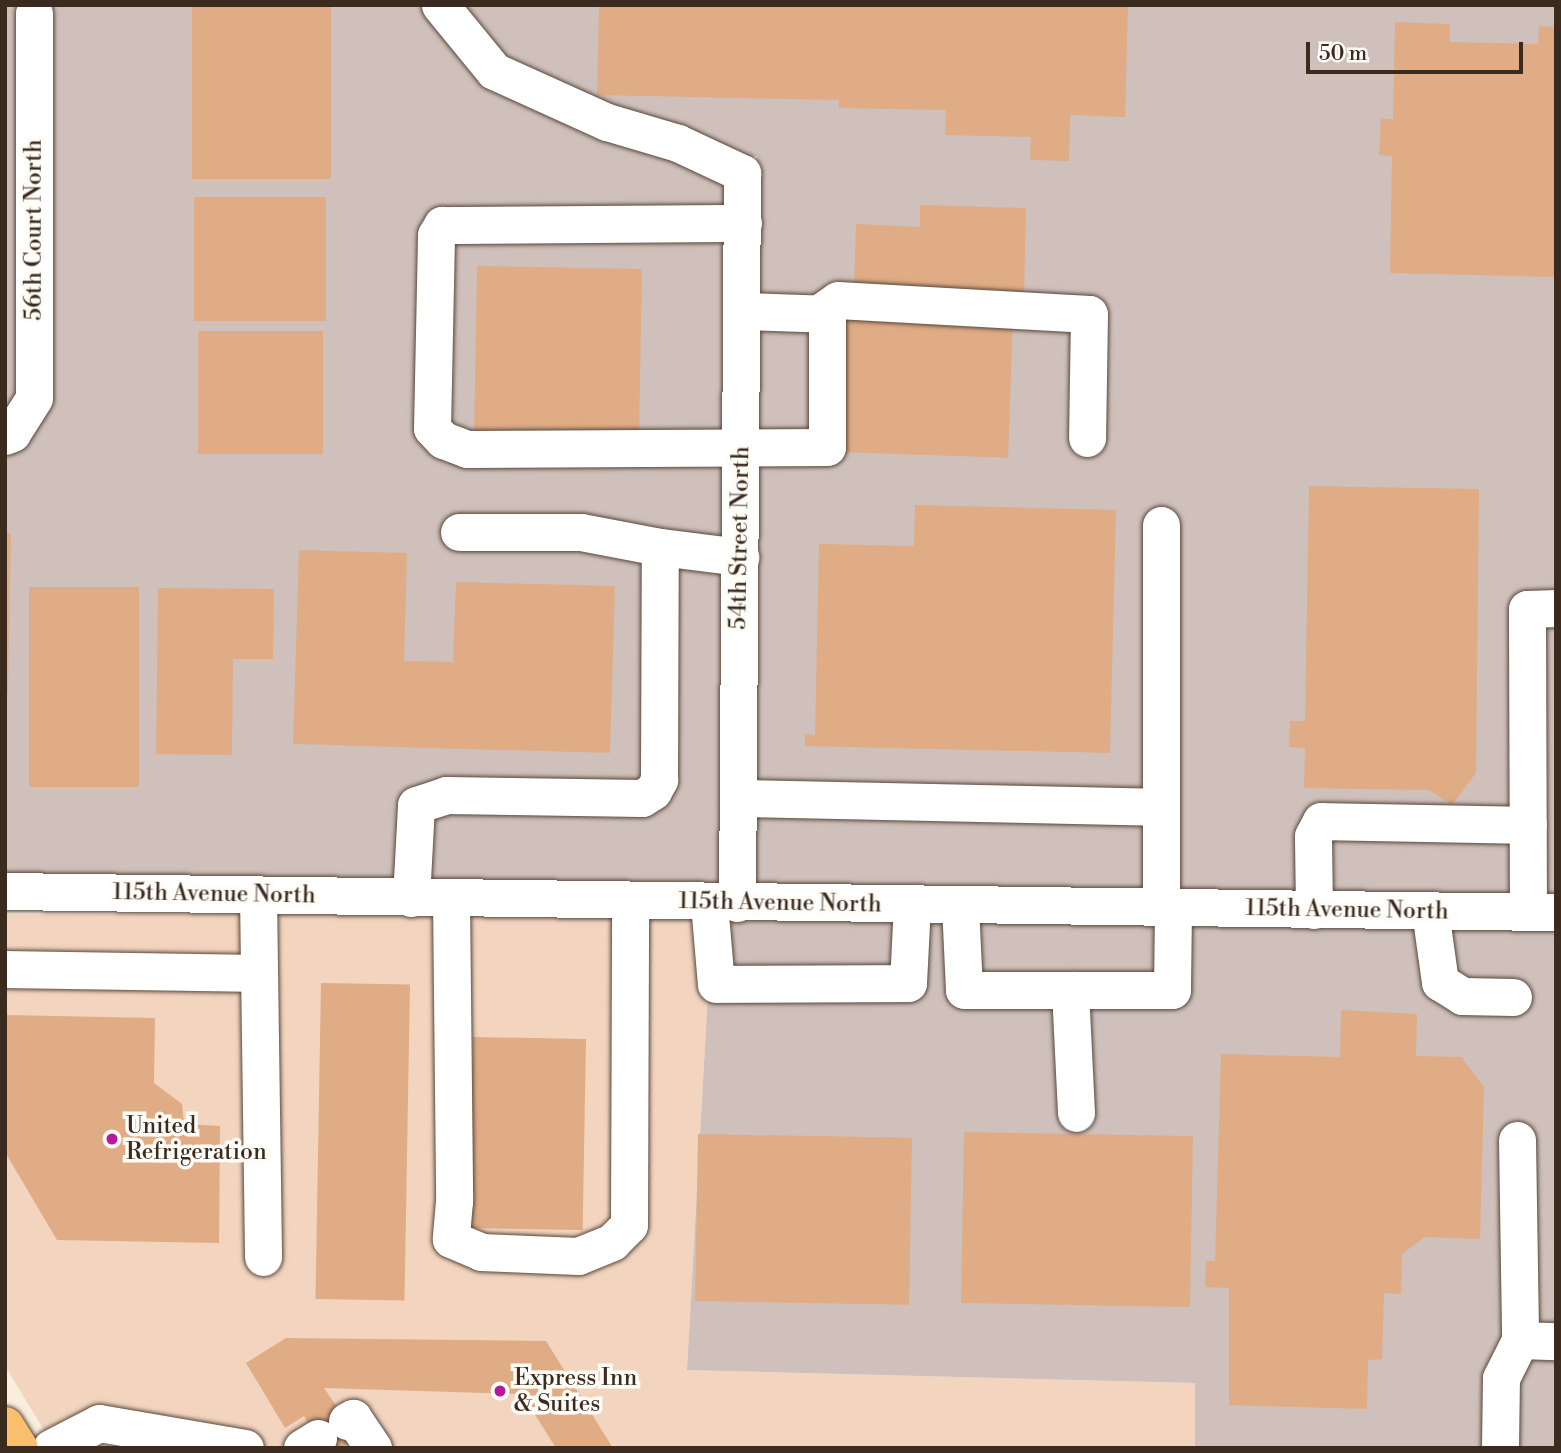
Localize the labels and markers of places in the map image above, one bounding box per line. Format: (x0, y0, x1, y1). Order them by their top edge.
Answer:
place label: United Refrigeration (126, 1112, 267, 1166)
marker: United Refrigeration (104, 1131, 120, 1147)
place label: Express Inn & Suites (514, 1364, 637, 1418)
marker: Express Inn & Suites (492, 1383, 508, 1399)

